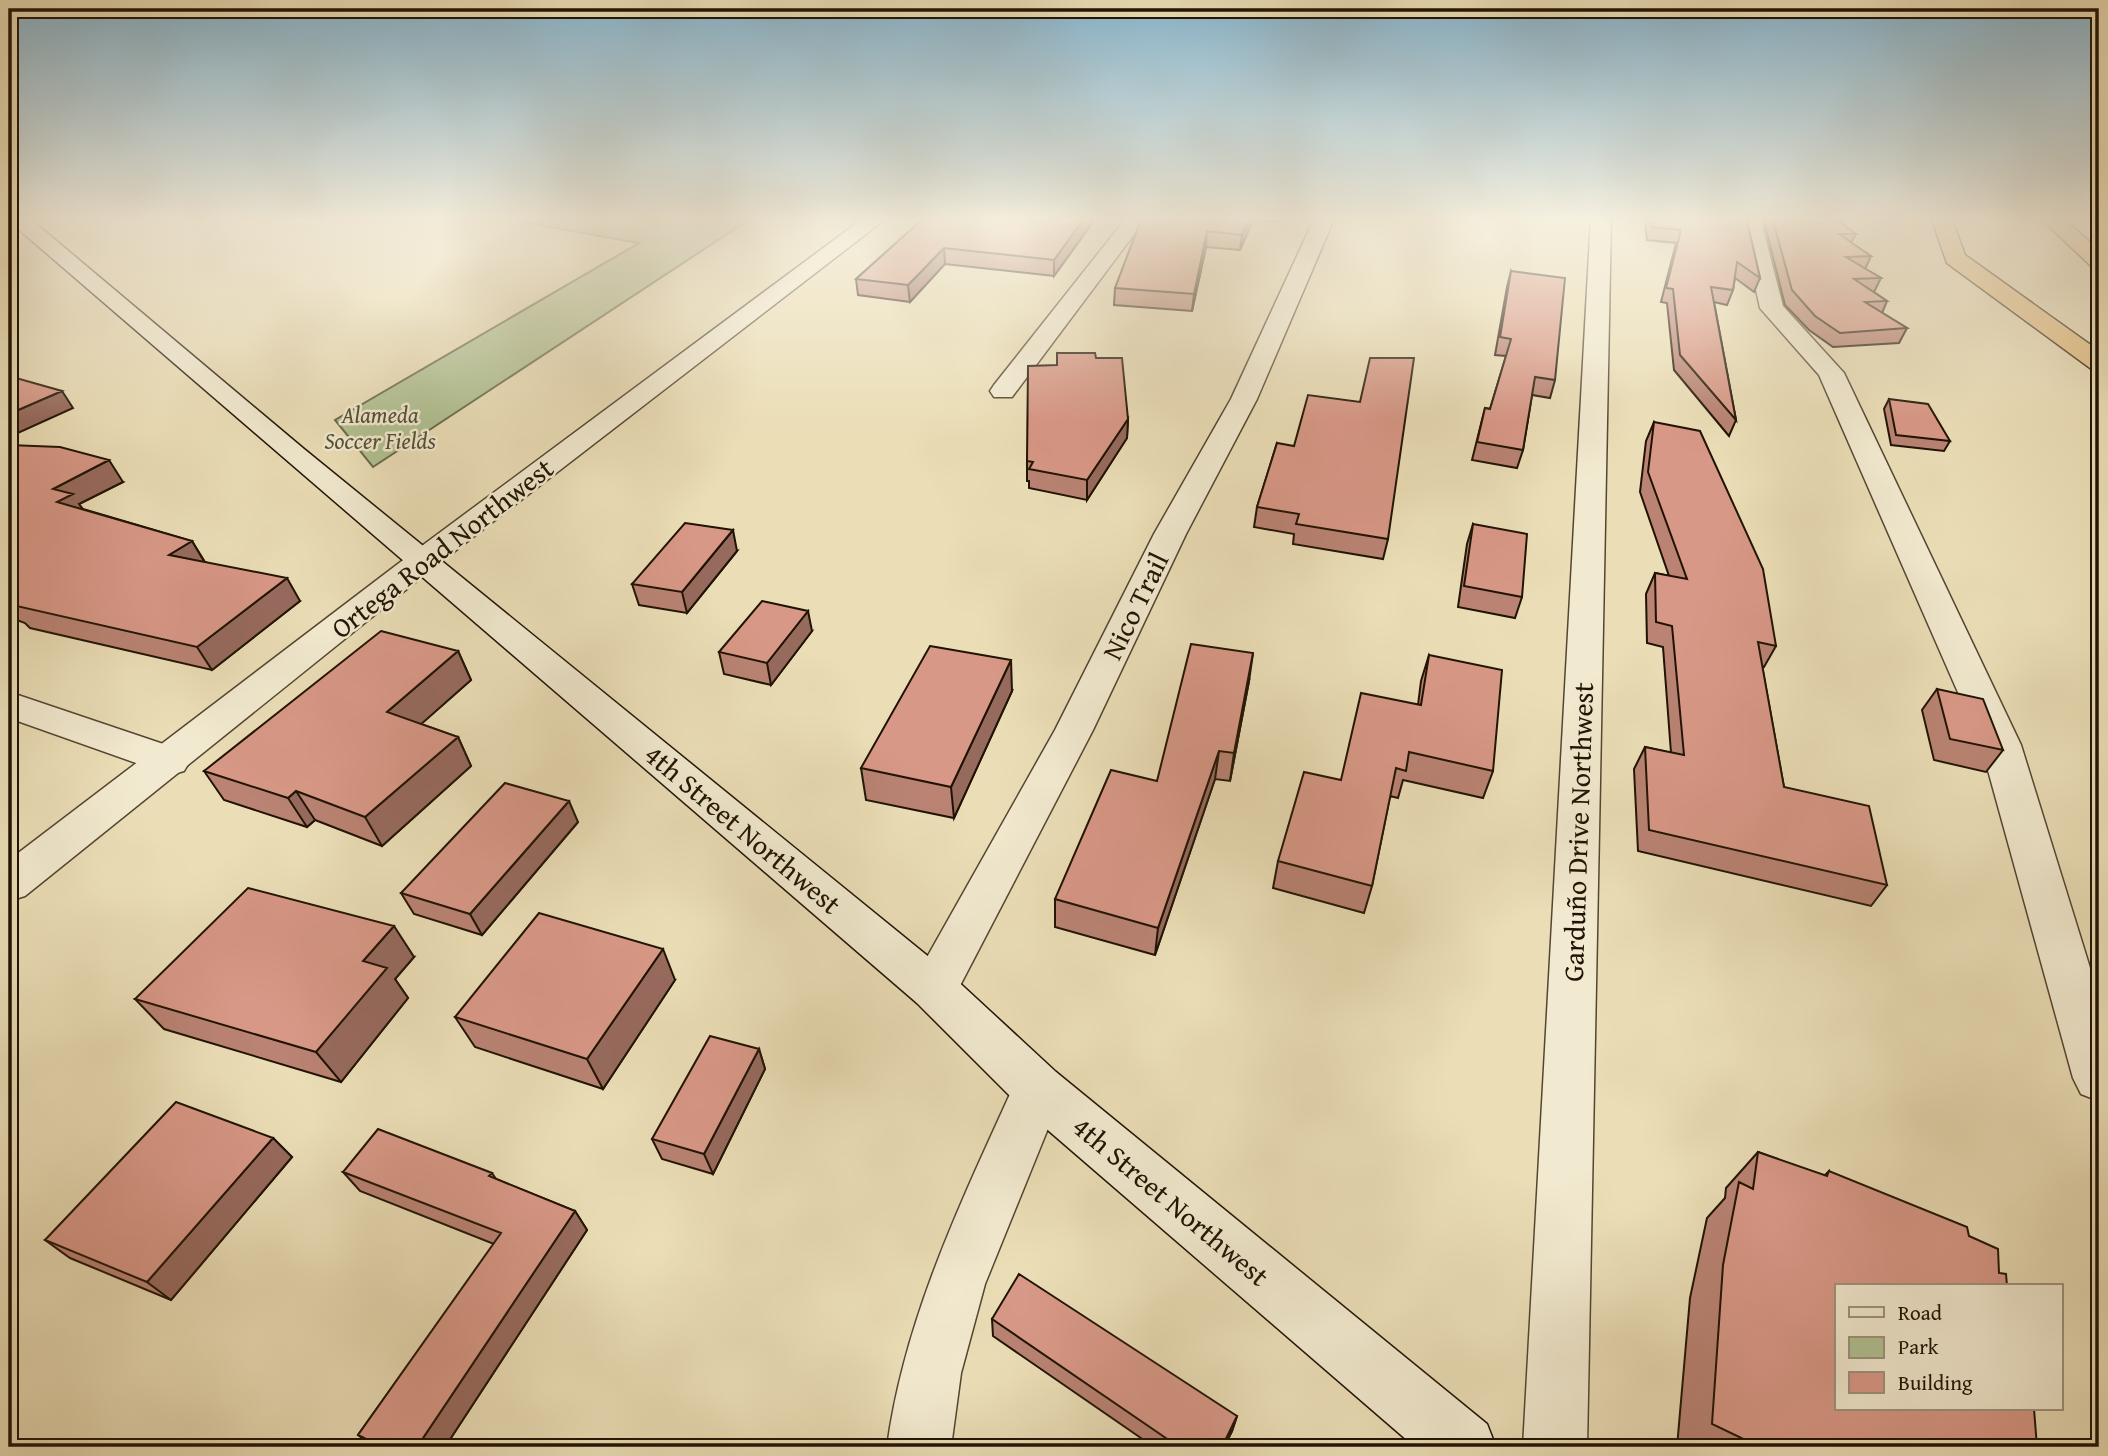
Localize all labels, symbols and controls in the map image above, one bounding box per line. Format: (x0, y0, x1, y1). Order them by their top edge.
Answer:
park label: Alameda Soccer Fields (324, 398, 436, 457)
street label: Ortega Road Northwest (322, 447, 562, 648)
street label: Nico Trail (1091, 545, 1178, 666)
street label: Garduño Drive Northwest (1552, 682, 1603, 982)
street label: 4th Street Northwest (636, 734, 851, 923)
street label: 4th Street Northwest (1064, 1106, 1279, 1295)
legend (1835, 1284, 2062, 1410)
text: Road (1898, 1297, 1943, 1328)
text: Park (1898, 1331, 1939, 1362)
text: Building (1898, 1367, 1973, 1398)

